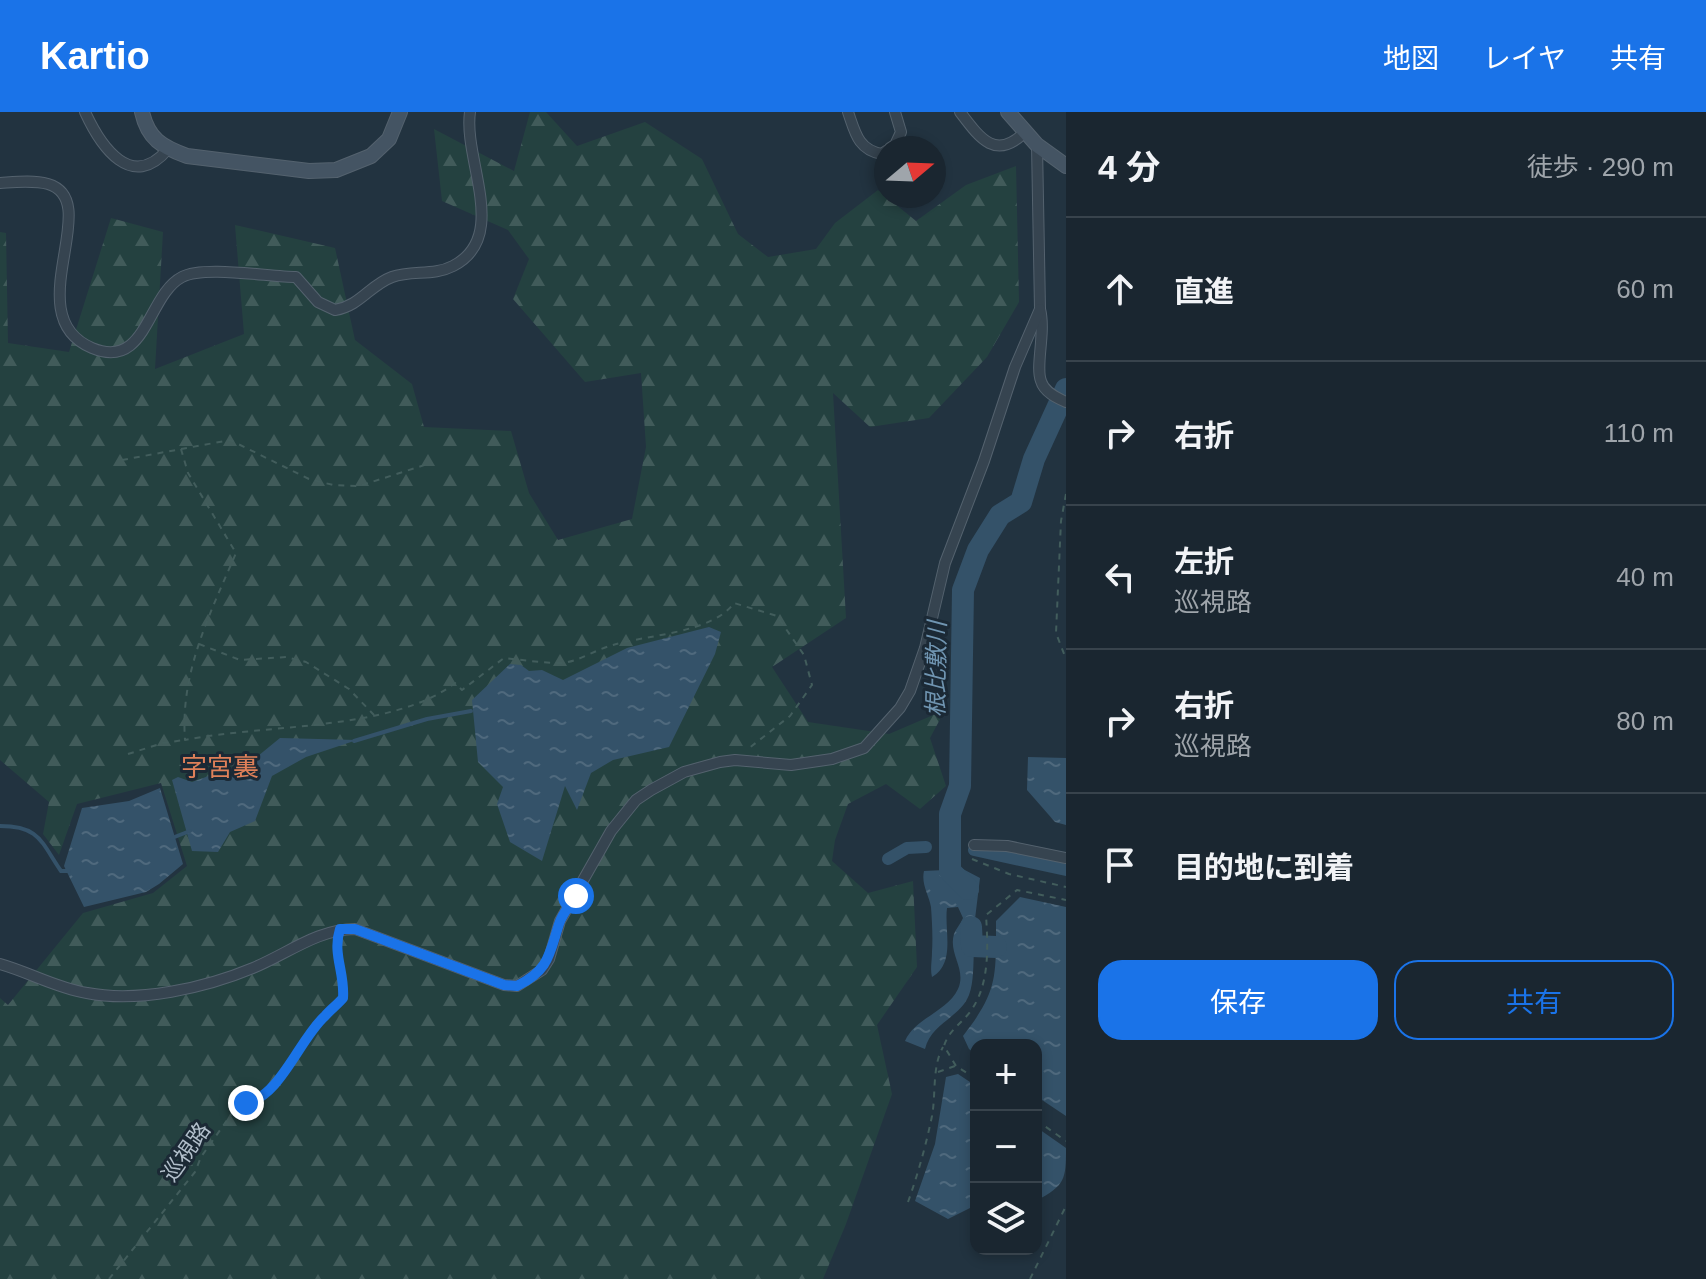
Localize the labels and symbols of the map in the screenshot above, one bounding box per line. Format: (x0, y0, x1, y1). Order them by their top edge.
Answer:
north arrow (874, 136, 946, 208)
water label: 根比敷川 (922, 618, 950, 717)
district label: 字宮裏 (181, 752, 259, 782)
route start (558, 878, 594, 914)
route end (228, 1085, 264, 1121)
street label: 巡視路 (157, 1118, 215, 1186)

